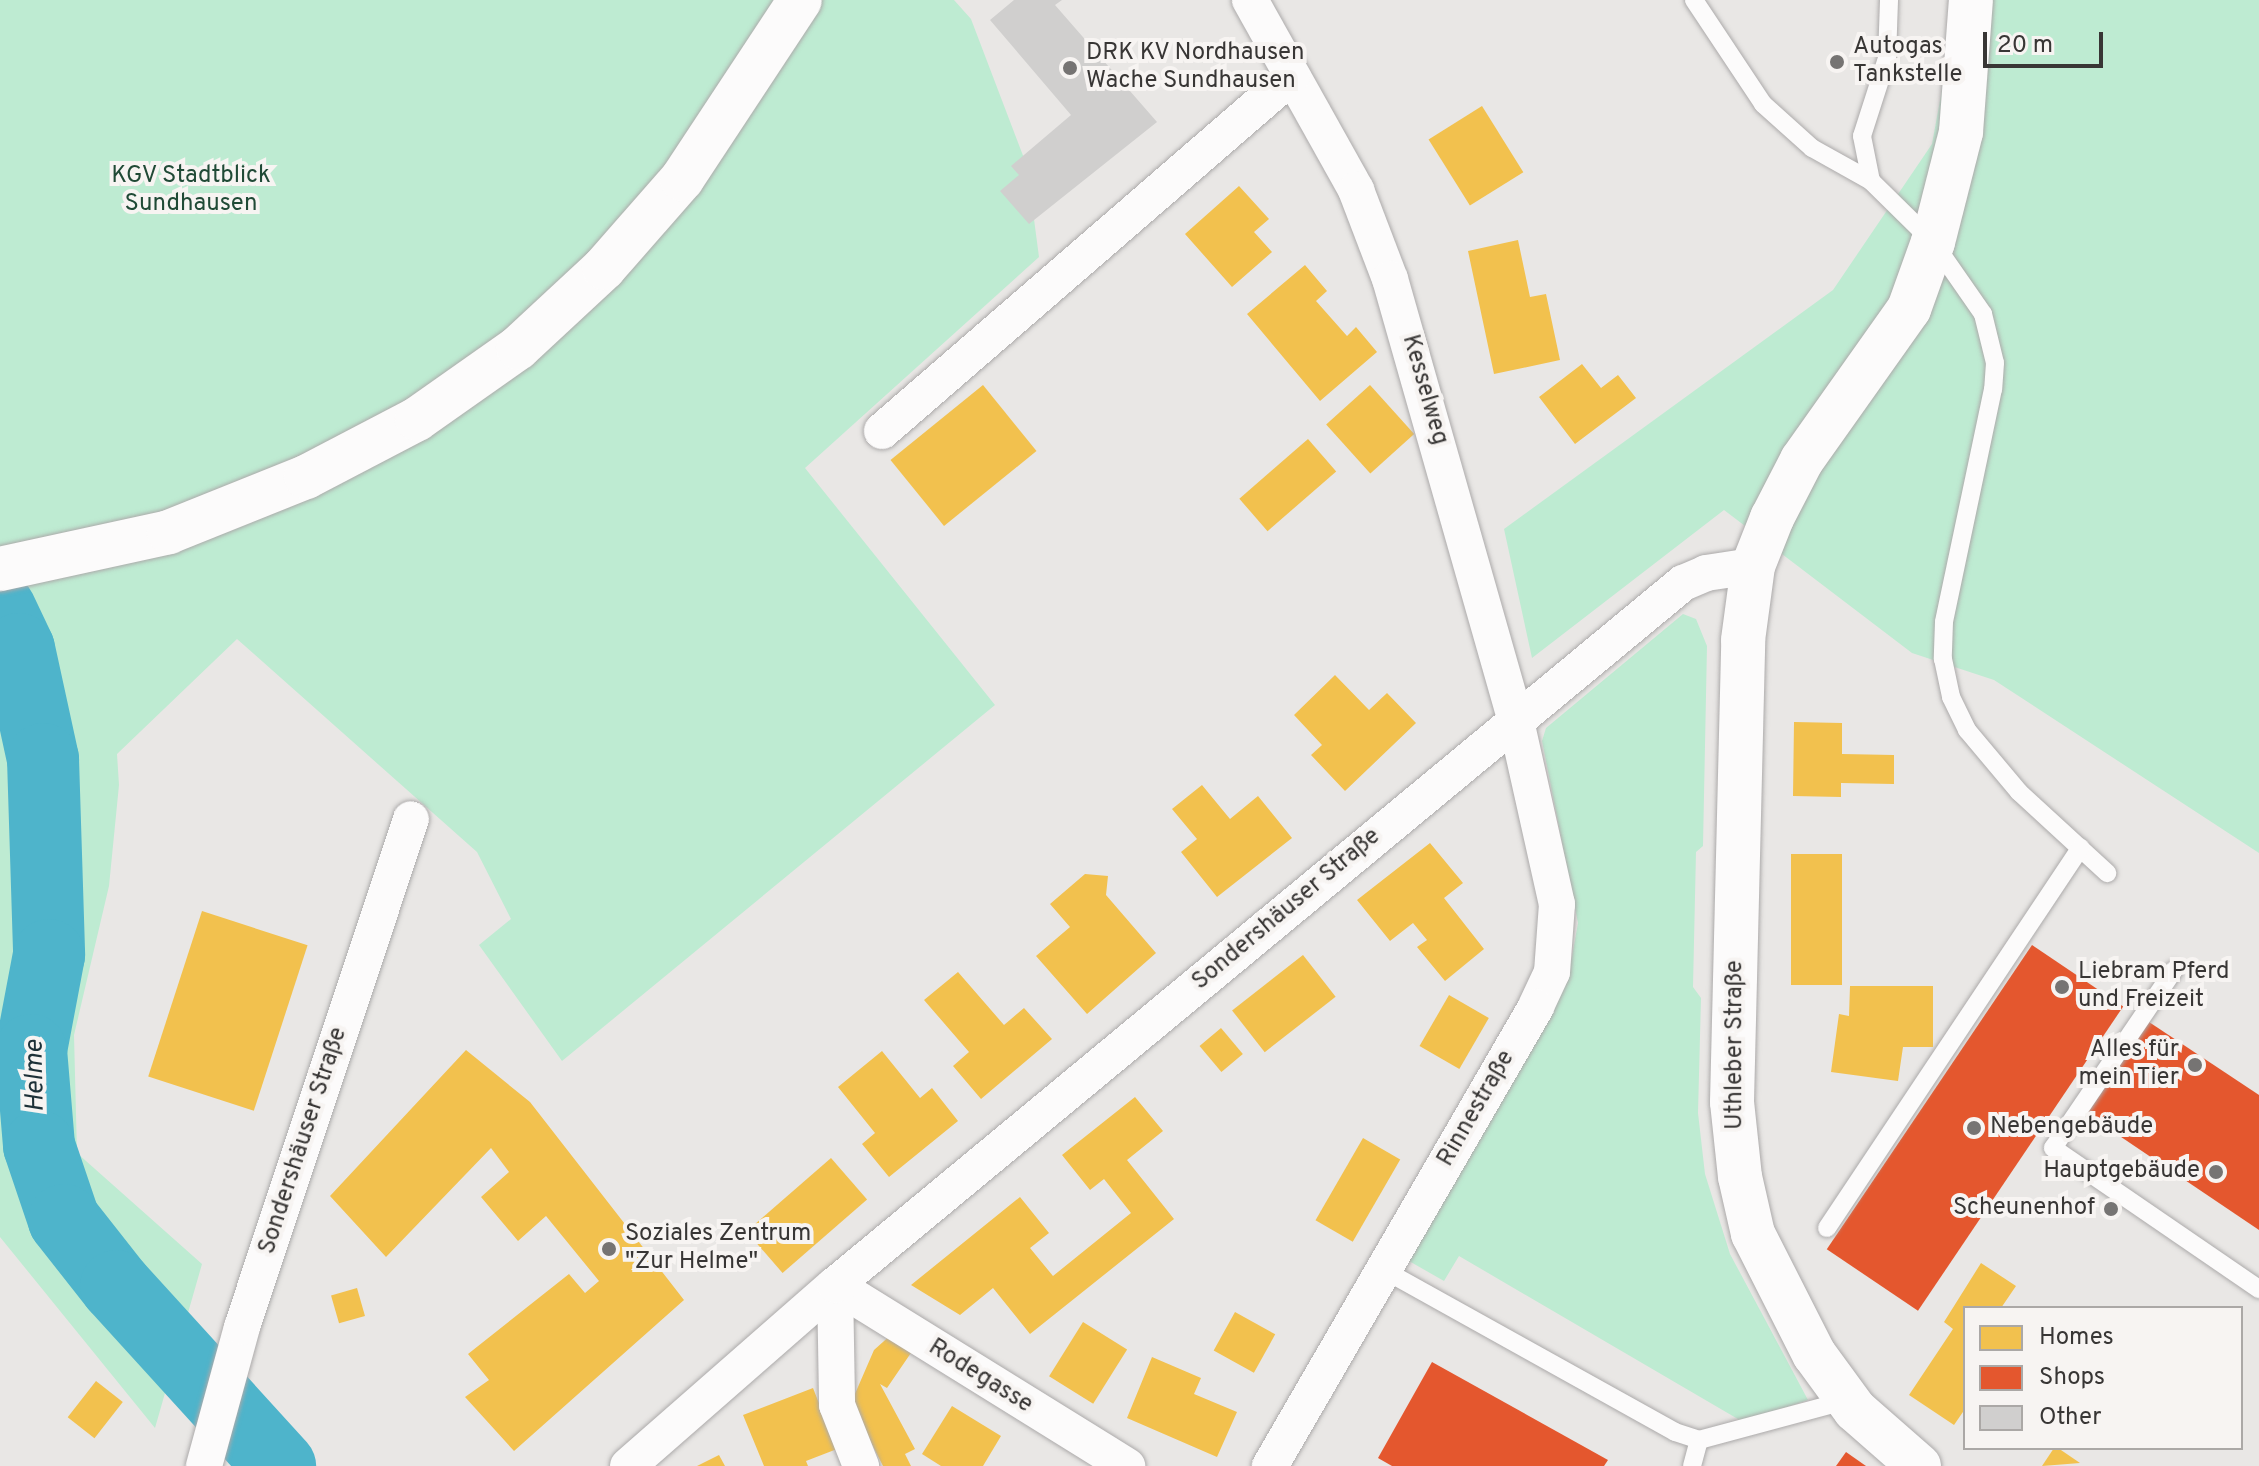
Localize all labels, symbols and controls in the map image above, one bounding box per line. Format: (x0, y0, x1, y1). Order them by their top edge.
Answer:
scale bar (1987, 16, 2107, 66)
text: 20 m (1997, 31, 2053, 61)
place label: Autogas Tankstelle (1853, 34, 1962, 90)
place label: DRK KV Nordhausen Wache Sundhausen (1086, 40, 1306, 96)
marker: Autogas Tankstelle (1828, 53, 1846, 71)
marker: DRK KV Nordhausen Wache Sundhausen (1061, 59, 1079, 77)
park label: KGV Stadtblick Sundhausen (111, 163, 271, 219)
street label: Kesselweg (1395, 332, 1453, 448)
street label: Sondershäuser Straße (1187, 823, 1387, 997)
place label: Liebram Pferd und Freizeit (2078, 959, 2230, 1015)
street label: Uthleber Straße (1722, 960, 1750, 1130)
marker: Liebram Pferd und Freizeit (2053, 978, 2071, 996)
street label: Sondershäuser Straße (254, 1024, 354, 1258)
place label: Alles für mein Tier (2078, 1037, 2179, 1093)
water label: Helme (20, 1040, 52, 1112)
street label: Rinnestraße (1432, 1046, 1522, 1172)
marker: Alles für mein Tier (2186, 1056, 2204, 1074)
place label: Nebengebäude (1990, 1114, 2153, 1142)
marker: Nebengebäude (1965, 1119, 1983, 1137)
place label: Hauptgebäude (2043, 1158, 2200, 1186)
marker: Hauptgebäude (2207, 1163, 2225, 1181)
place label: Scheunenhof (1953, 1195, 2095, 1223)
marker: Scheunenhof (2102, 1200, 2120, 1218)
place label: Soziales Zentrum "Zur Helme" (625, 1221, 811, 1277)
marker: Soziales Zentrum "Zur Helme" (600, 1240, 618, 1258)
legend (1963, 1306, 2243, 1450)
text: Homes (2039, 1323, 2114, 1353)
street label: Rodegasse (923, 1334, 1037, 1420)
text: Shops (2039, 1363, 2105, 1393)
text: Other (2039, 1403, 2101, 1433)

